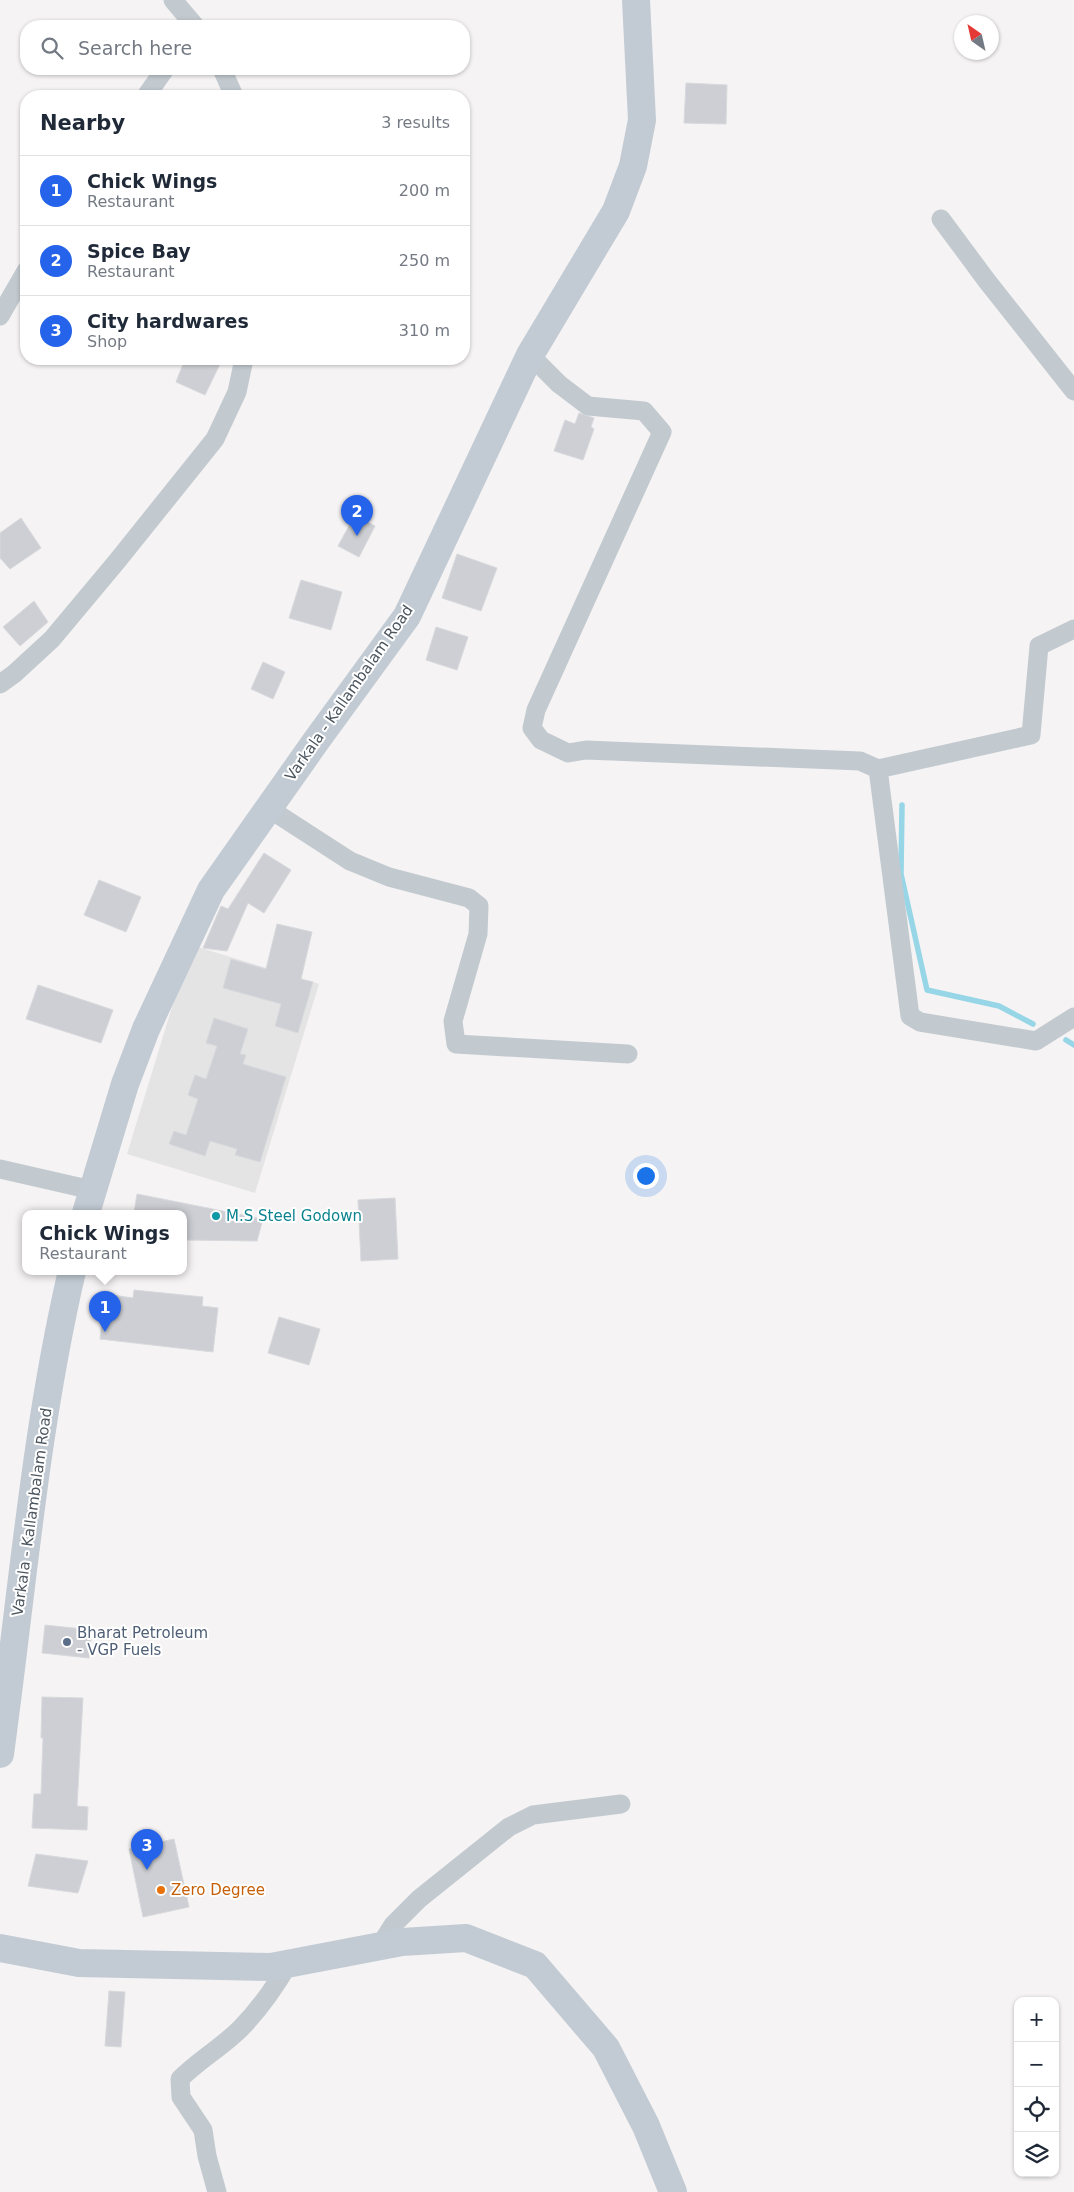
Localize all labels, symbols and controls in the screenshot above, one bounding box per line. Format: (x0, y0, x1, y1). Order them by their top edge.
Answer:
north arrow (954, 15, 999, 60)
search box (20, 20, 470, 75)
icon: search (38, 34, 66, 62)
text: Search here (78, 37, 192, 59)
text: Nearby (40, 111, 125, 135)
text: 3 results (381, 113, 450, 132)
text: Chick Wings (87, 170, 217, 192)
text: 1 (50, 181, 62, 200)
text: 200 m (399, 181, 450, 200)
text: Restaurant (87, 192, 175, 211)
text: Spice Bay (87, 240, 191, 262)
text: 2 (50, 251, 62, 270)
text: 250 m (399, 251, 450, 270)
text: Restaurant (87, 262, 175, 281)
text: City hardwares (87, 310, 249, 332)
text: 3 (50, 321, 62, 340)
text: 310 m (399, 321, 450, 340)
text: Shop (87, 332, 127, 351)
pin: 2 (341, 495, 373, 536)
street label: Varkala - Kallambalam Road (281, 602, 417, 784)
your location (633, 1163, 659, 1189)
place label: M.S Steel Godown (226, 1207, 362, 1225)
popup (22, 1210, 187, 1275)
marker: M.S Steel Godown (210, 1210, 222, 1222)
text: Chick Wings (39, 1222, 170, 1244)
text: Restaurant (39, 1244, 127, 1263)
pin: 1 (89, 1291, 121, 1332)
street label: Varkala - Kallambalam Road (8, 1407, 56, 1617)
place label: Bharat Petroleum - VGP Fuels (77, 1624, 208, 1659)
marker: Bharat Petroleum - VGP Fuels (61, 1636, 73, 1648)
pin: 3 (131, 1829, 163, 1870)
place label: Zero Degree (171, 1881, 265, 1899)
marker: Zero Degree (155, 1884, 167, 1896)
map controls (1014, 1997, 1059, 2177)
button: + (1014, 1997, 1059, 2042)
button: − (1014, 2042, 1059, 2087)
button: locate (1014, 2087, 1059, 2132)
button: layers (1014, 2132, 1059, 2177)

